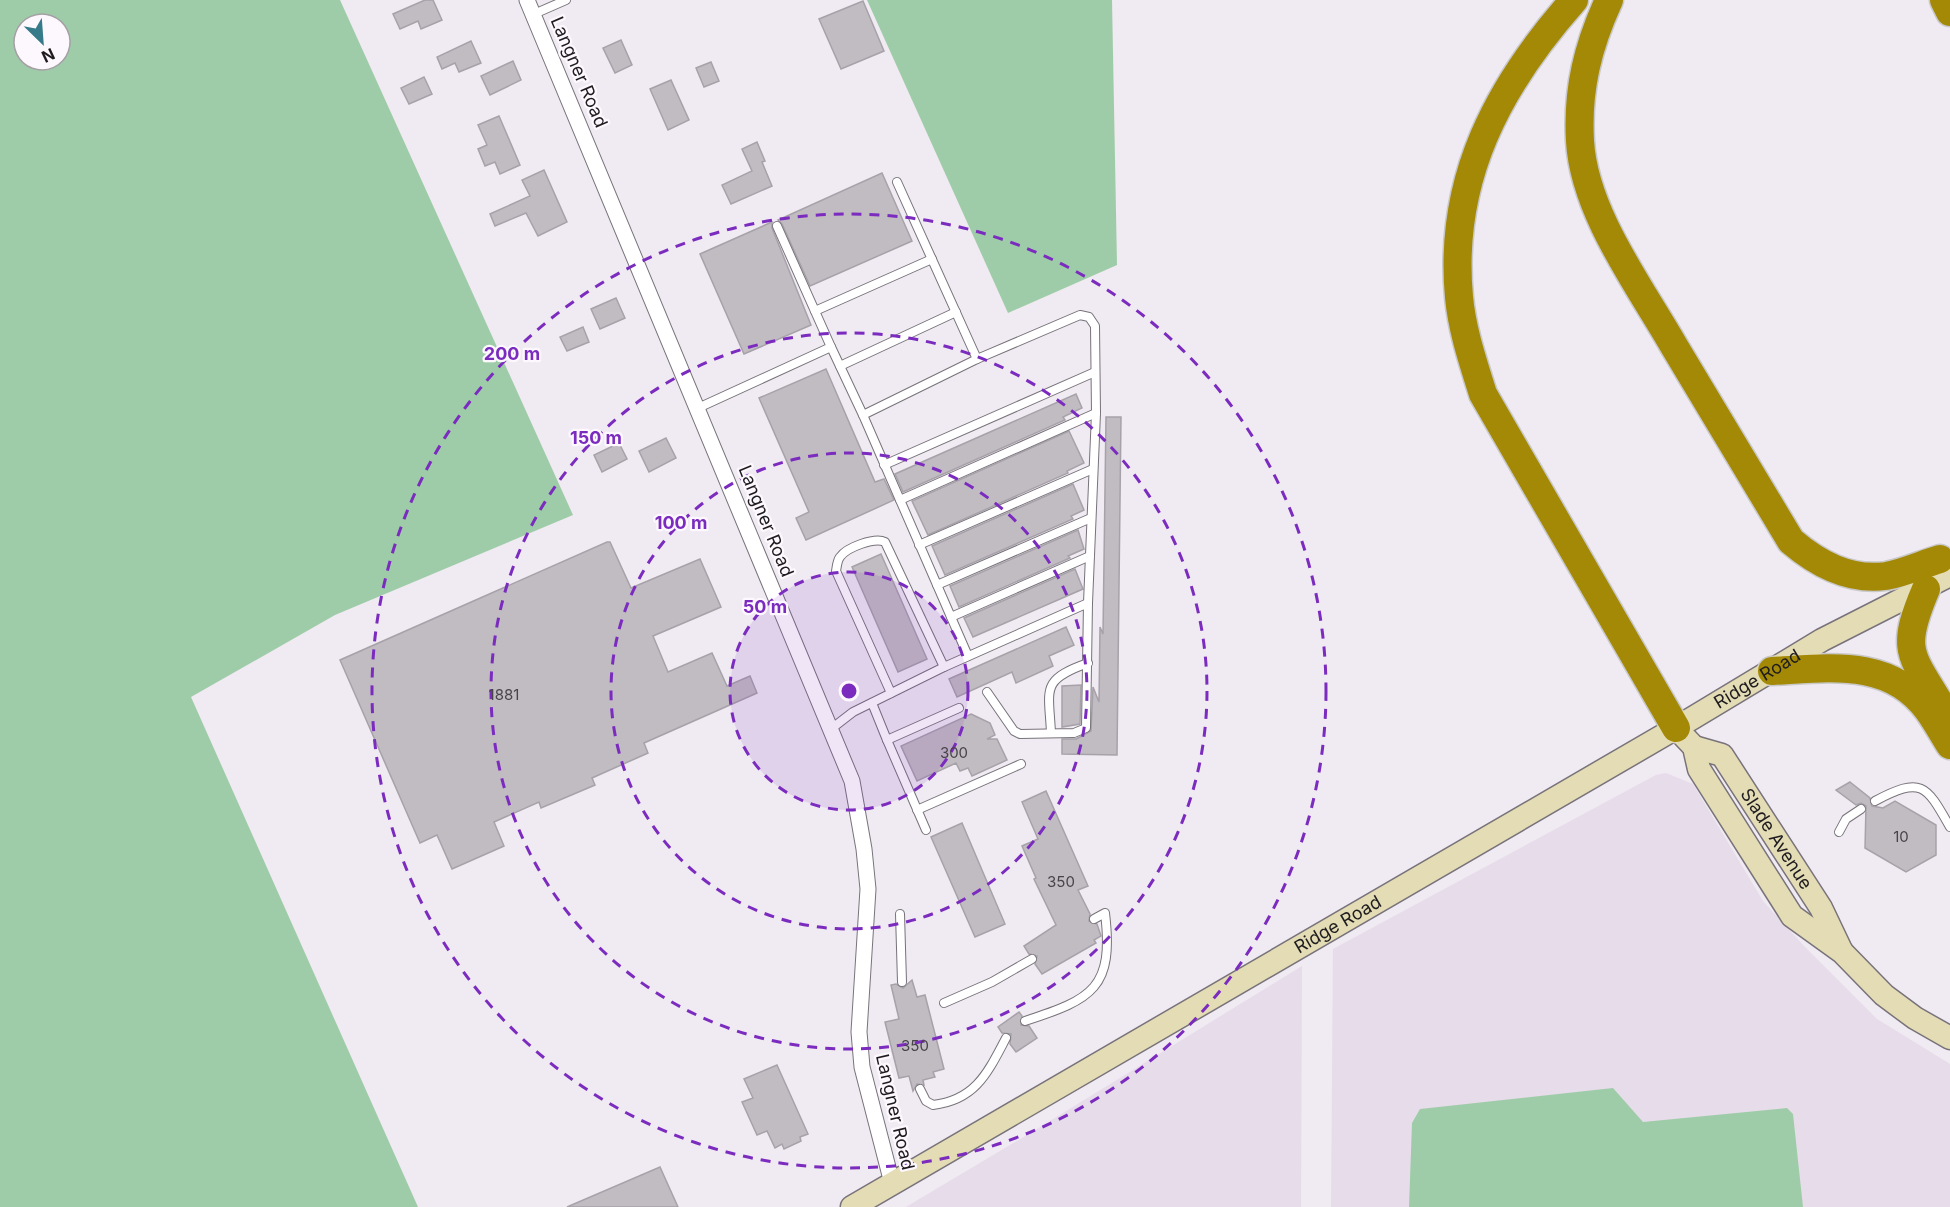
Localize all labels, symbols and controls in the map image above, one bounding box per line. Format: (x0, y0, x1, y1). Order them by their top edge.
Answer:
north arrow (12, 12, 72, 72)
street label: Langner Road (547, 13, 612, 130)
text: N (39, 44, 58, 67)
text: 200 m (484, 343, 540, 364)
text: 150 m (570, 427, 622, 448)
street label: Langner Road (735, 462, 798, 580)
text: 100 m (655, 512, 707, 533)
text: 50 m (743, 596, 787, 617)
street label: Ridge Road (1710, 645, 1804, 713)
centre of rings (839, 681, 859, 701)
house number: 1881 (489, 685, 519, 704)
house number: 300 (940, 743, 968, 762)
street label: Slade Avenue (1736, 784, 1817, 893)
house number: 10 (1893, 827, 1909, 846)
house number: 350 (1047, 872, 1075, 891)
street label: Ridge Road (1290, 891, 1385, 958)
house number: 350 (901, 1036, 929, 1055)
street label: Langner Road (872, 1052, 919, 1172)

